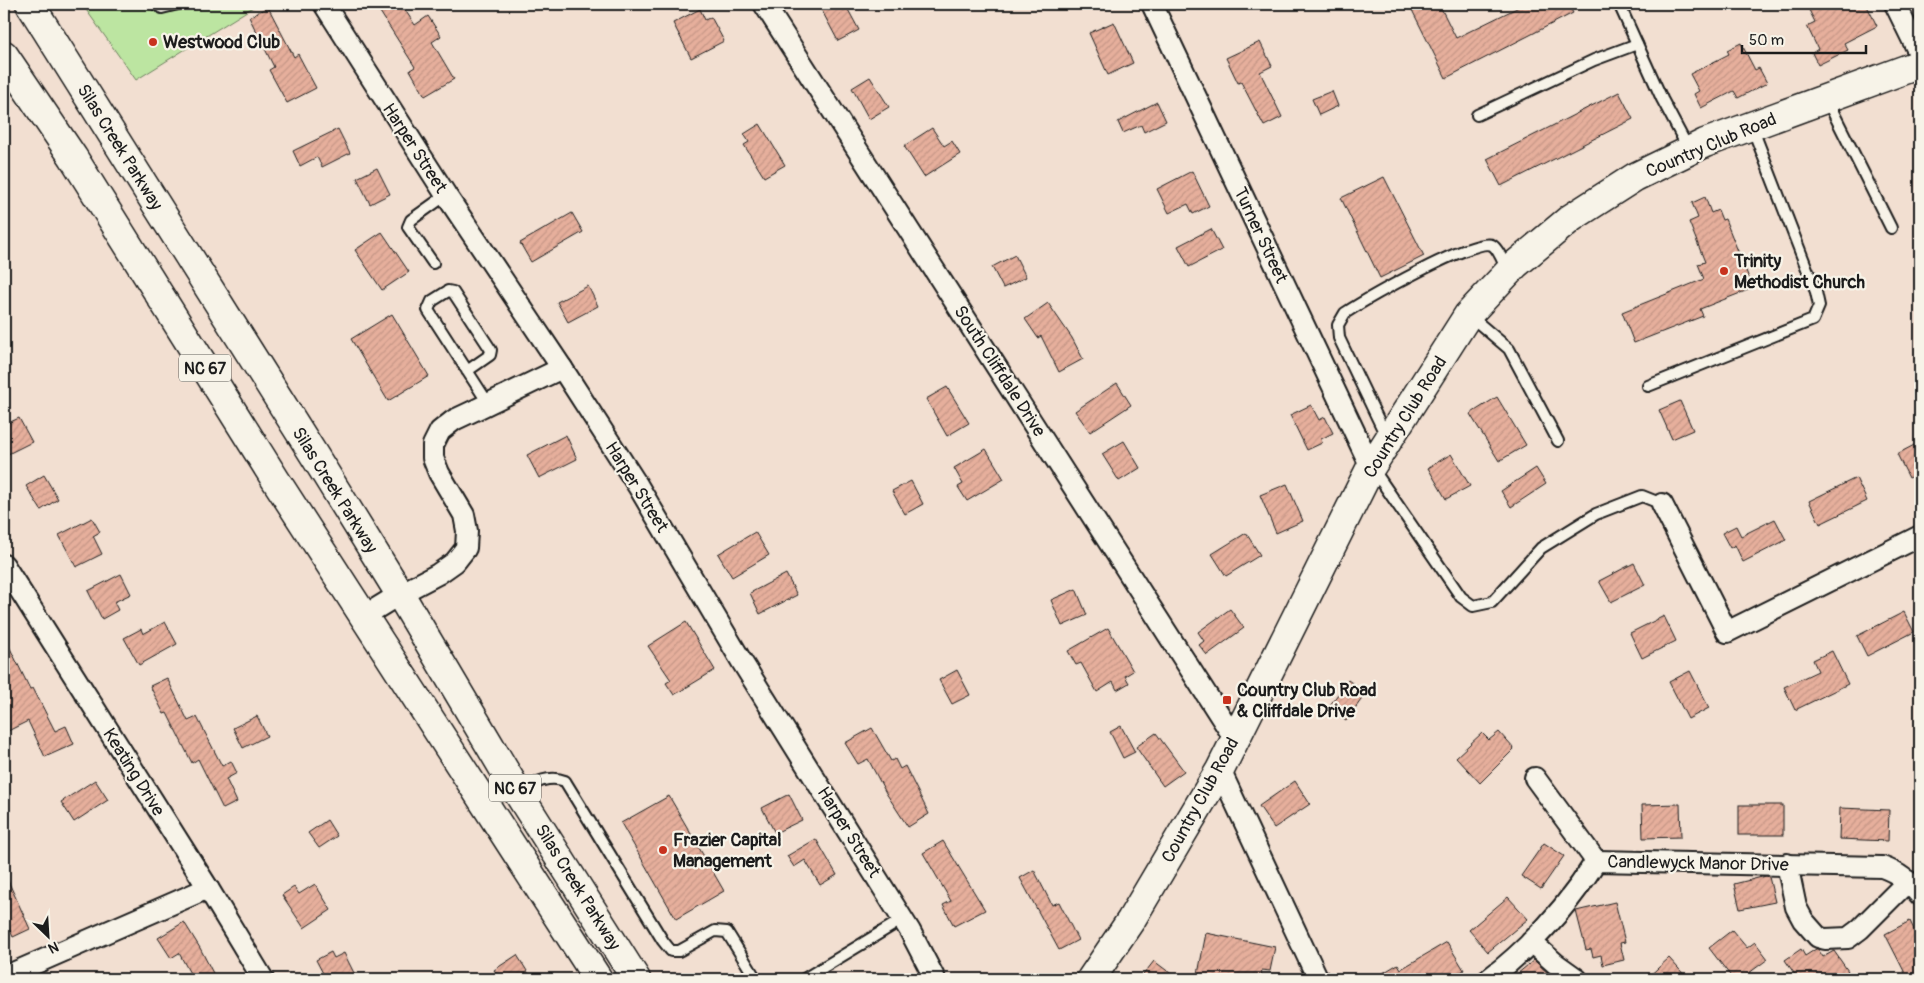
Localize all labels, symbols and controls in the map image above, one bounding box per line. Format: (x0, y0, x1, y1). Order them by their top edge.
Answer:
scale bar (1742, 22, 1865, 54)
place label: Westwood Club (163, 31, 280, 54)
text: 50 m (1749, 31, 1784, 50)
marker: Westwood Club (147, 36, 159, 48)
street label: Silas Creek Parkway (72, 80, 168, 215)
street label: Harper Street (377, 99, 453, 198)
street label: Country Club Road (1642, 108, 1780, 183)
street label: Turner Street (1228, 184, 1293, 287)
place label: Trinity Methodist Church (1733, 250, 1866, 294)
marker: Trinity Methodist Church (1718, 265, 1730, 277)
street label: South Cliffdale Drive (949, 301, 1051, 441)
street label: Country Club Road (1359, 352, 1452, 483)
road number: NC 67 (179, 354, 231, 382)
street label: Silas Creek Parkway (287, 423, 383, 558)
street label: Harper Street (600, 438, 674, 538)
place label: Country Club Road & Cliffdale Drive (1237, 679, 1377, 723)
marker: Country Club Road & Cliffdale Drive (1221, 694, 1233, 706)
street label: Keating Drive (97, 724, 170, 821)
street label: Country Club Road (1157, 734, 1244, 867)
road number: NC 67 (489, 774, 541, 801)
street label: Harper Street (812, 783, 886, 883)
street label: Silas Creek Parkway (530, 820, 626, 955)
place label: Frazier Capital Management (673, 829, 782, 873)
marker: Frazier Capital Management (657, 844, 669, 856)
street label: Candlewyck Manor Drive (1607, 850, 1789, 877)
north arrow (22, 910, 72, 960)
text: N (45, 938, 61, 957)

